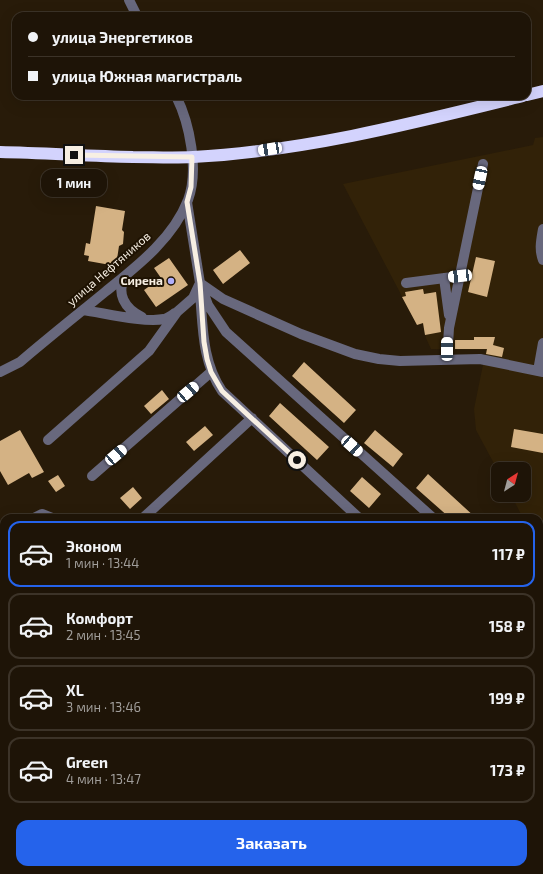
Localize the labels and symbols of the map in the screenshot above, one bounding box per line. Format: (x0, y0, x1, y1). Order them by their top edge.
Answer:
car (257, 141, 283, 157)
route end (65, 146, 83, 164)
car (472, 165, 488, 191)
callout: 1 мин (41, 169, 107, 197)
street label: улица Нефтяников (64, 228, 153, 309)
car (447, 269, 473, 283)
place label: Сирена (120, 273, 163, 287)
marker: Сирена (166, 276, 176, 286)
car (441, 337, 453, 361)
car (175, 380, 201, 404)
car (339, 434, 365, 458)
car (103, 443, 129, 467)
route start (288, 451, 306, 469)
north arrow (491, 462, 531, 502)

